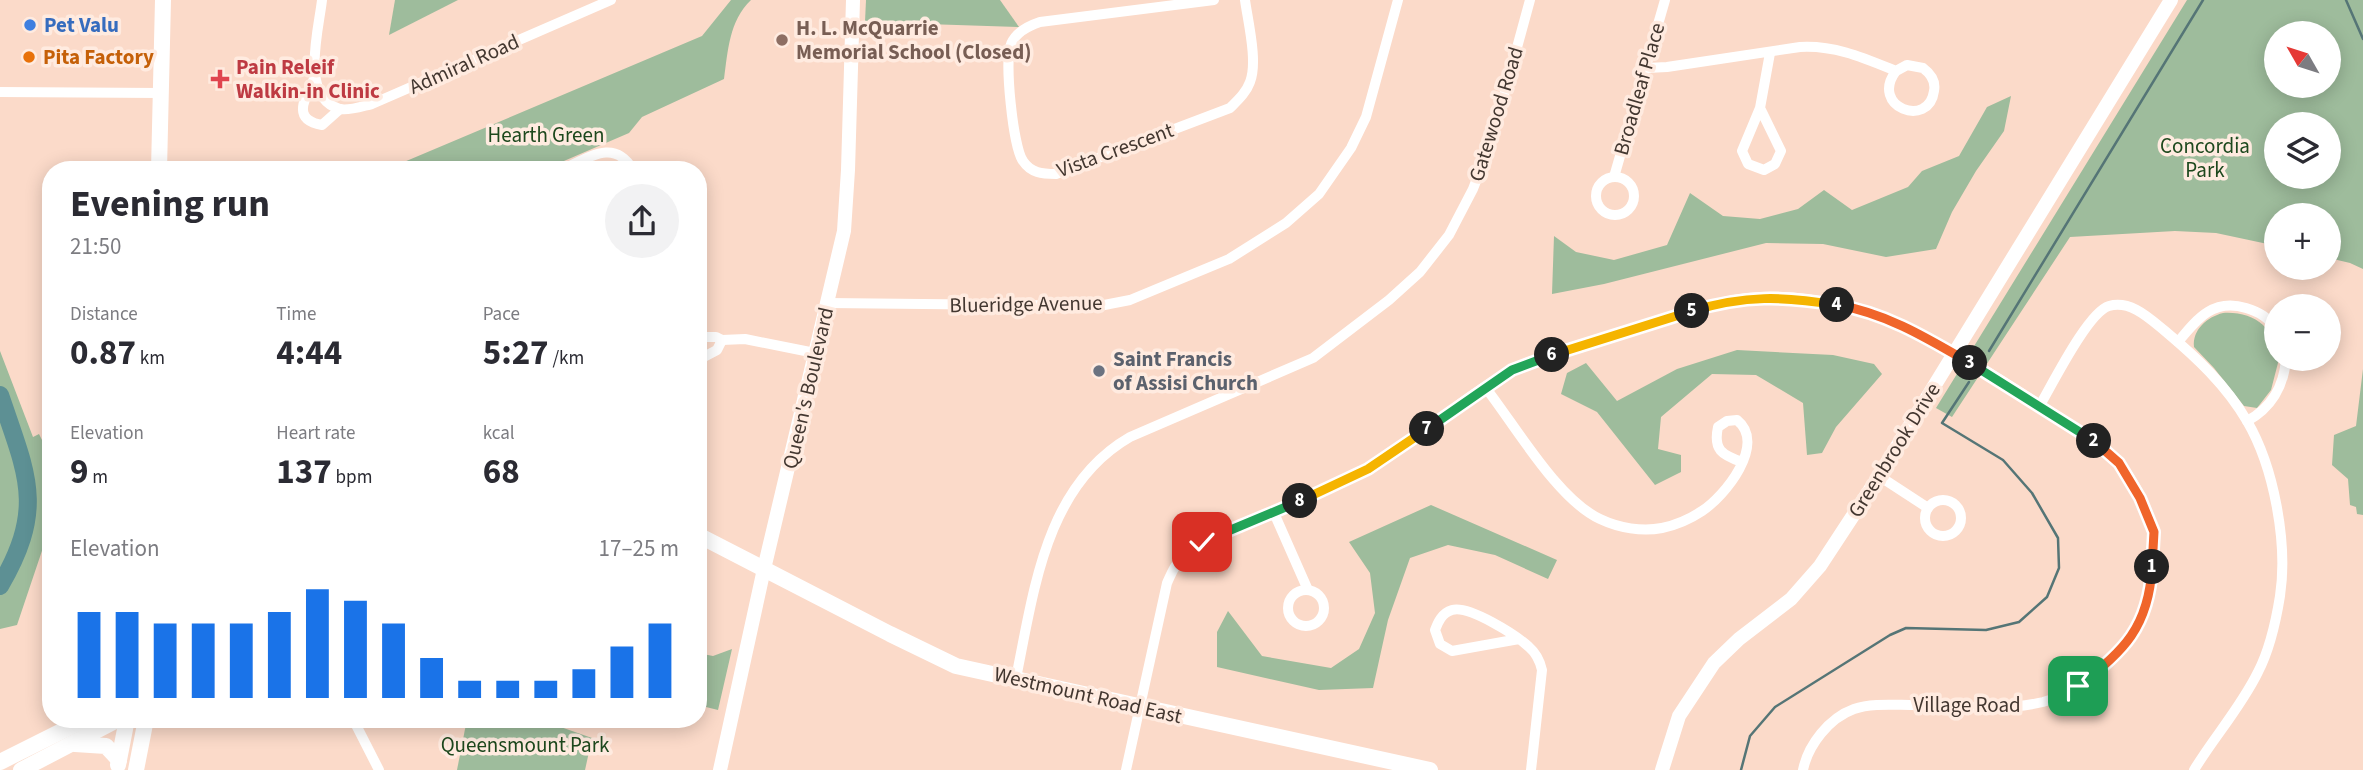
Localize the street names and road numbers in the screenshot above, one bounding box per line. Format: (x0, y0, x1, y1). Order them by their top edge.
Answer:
street label: Broadleaf Place (1606, 19, 1672, 159)
street label: Admiral Road (404, 26, 524, 102)
street label: Gatewood Road (1461, 43, 1531, 185)
street label: Vista Crescent (1052, 115, 1178, 185)
street label: Blueridge Avenue (949, 288, 1103, 320)
street label: Queen's Boulevard (775, 304, 841, 472)
street label: Greenbrook Drive (1840, 377, 1948, 523)
street label: Westmount Road East (991, 659, 1185, 731)
street label: Village Road (1913, 690, 2021, 720)

